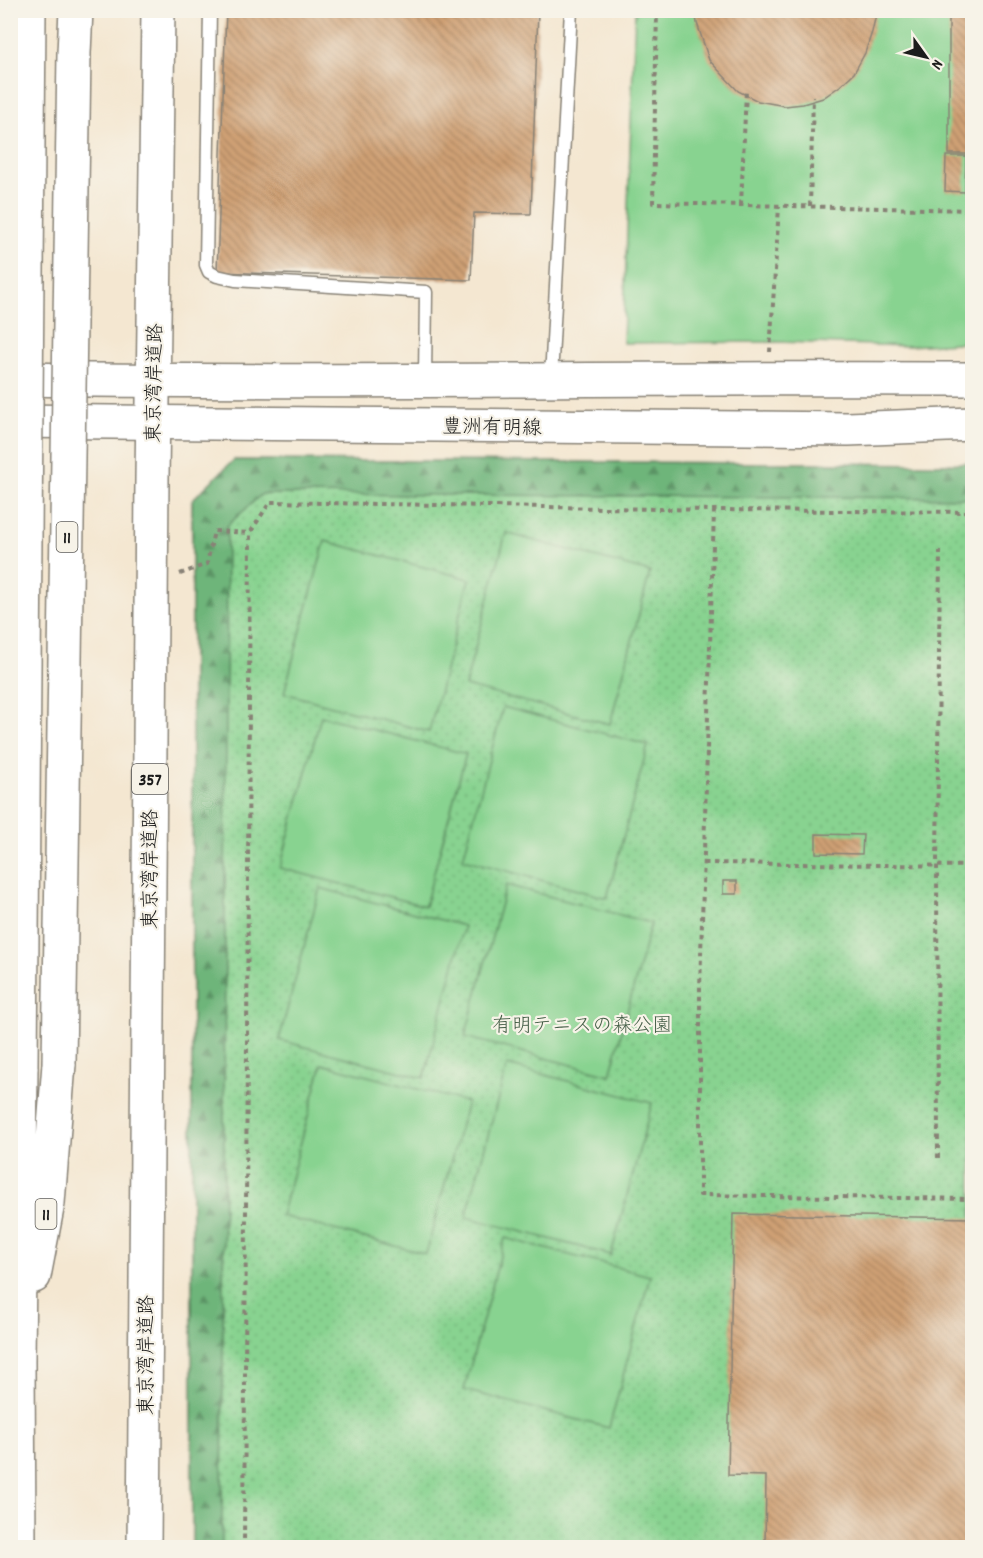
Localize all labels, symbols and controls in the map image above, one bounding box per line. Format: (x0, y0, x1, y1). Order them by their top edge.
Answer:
north arrow (896, 27, 956, 87)
text: N (925, 54, 948, 74)
street label: 東京湾岸道路 (141, 323, 171, 443)
street label: 豊洲有明線 (442, 414, 542, 444)
road number: 11 (56, 522, 78, 552)
road number: 357 (132, 764, 168, 794)
street label: 東京湾岸道路 (138, 809, 166, 929)
park label: 有明テニスの森公園 (492, 1013, 672, 1041)
road number: 11 (36, 1199, 57, 1229)
street label: 東京湾岸道路 (134, 1295, 162, 1415)

